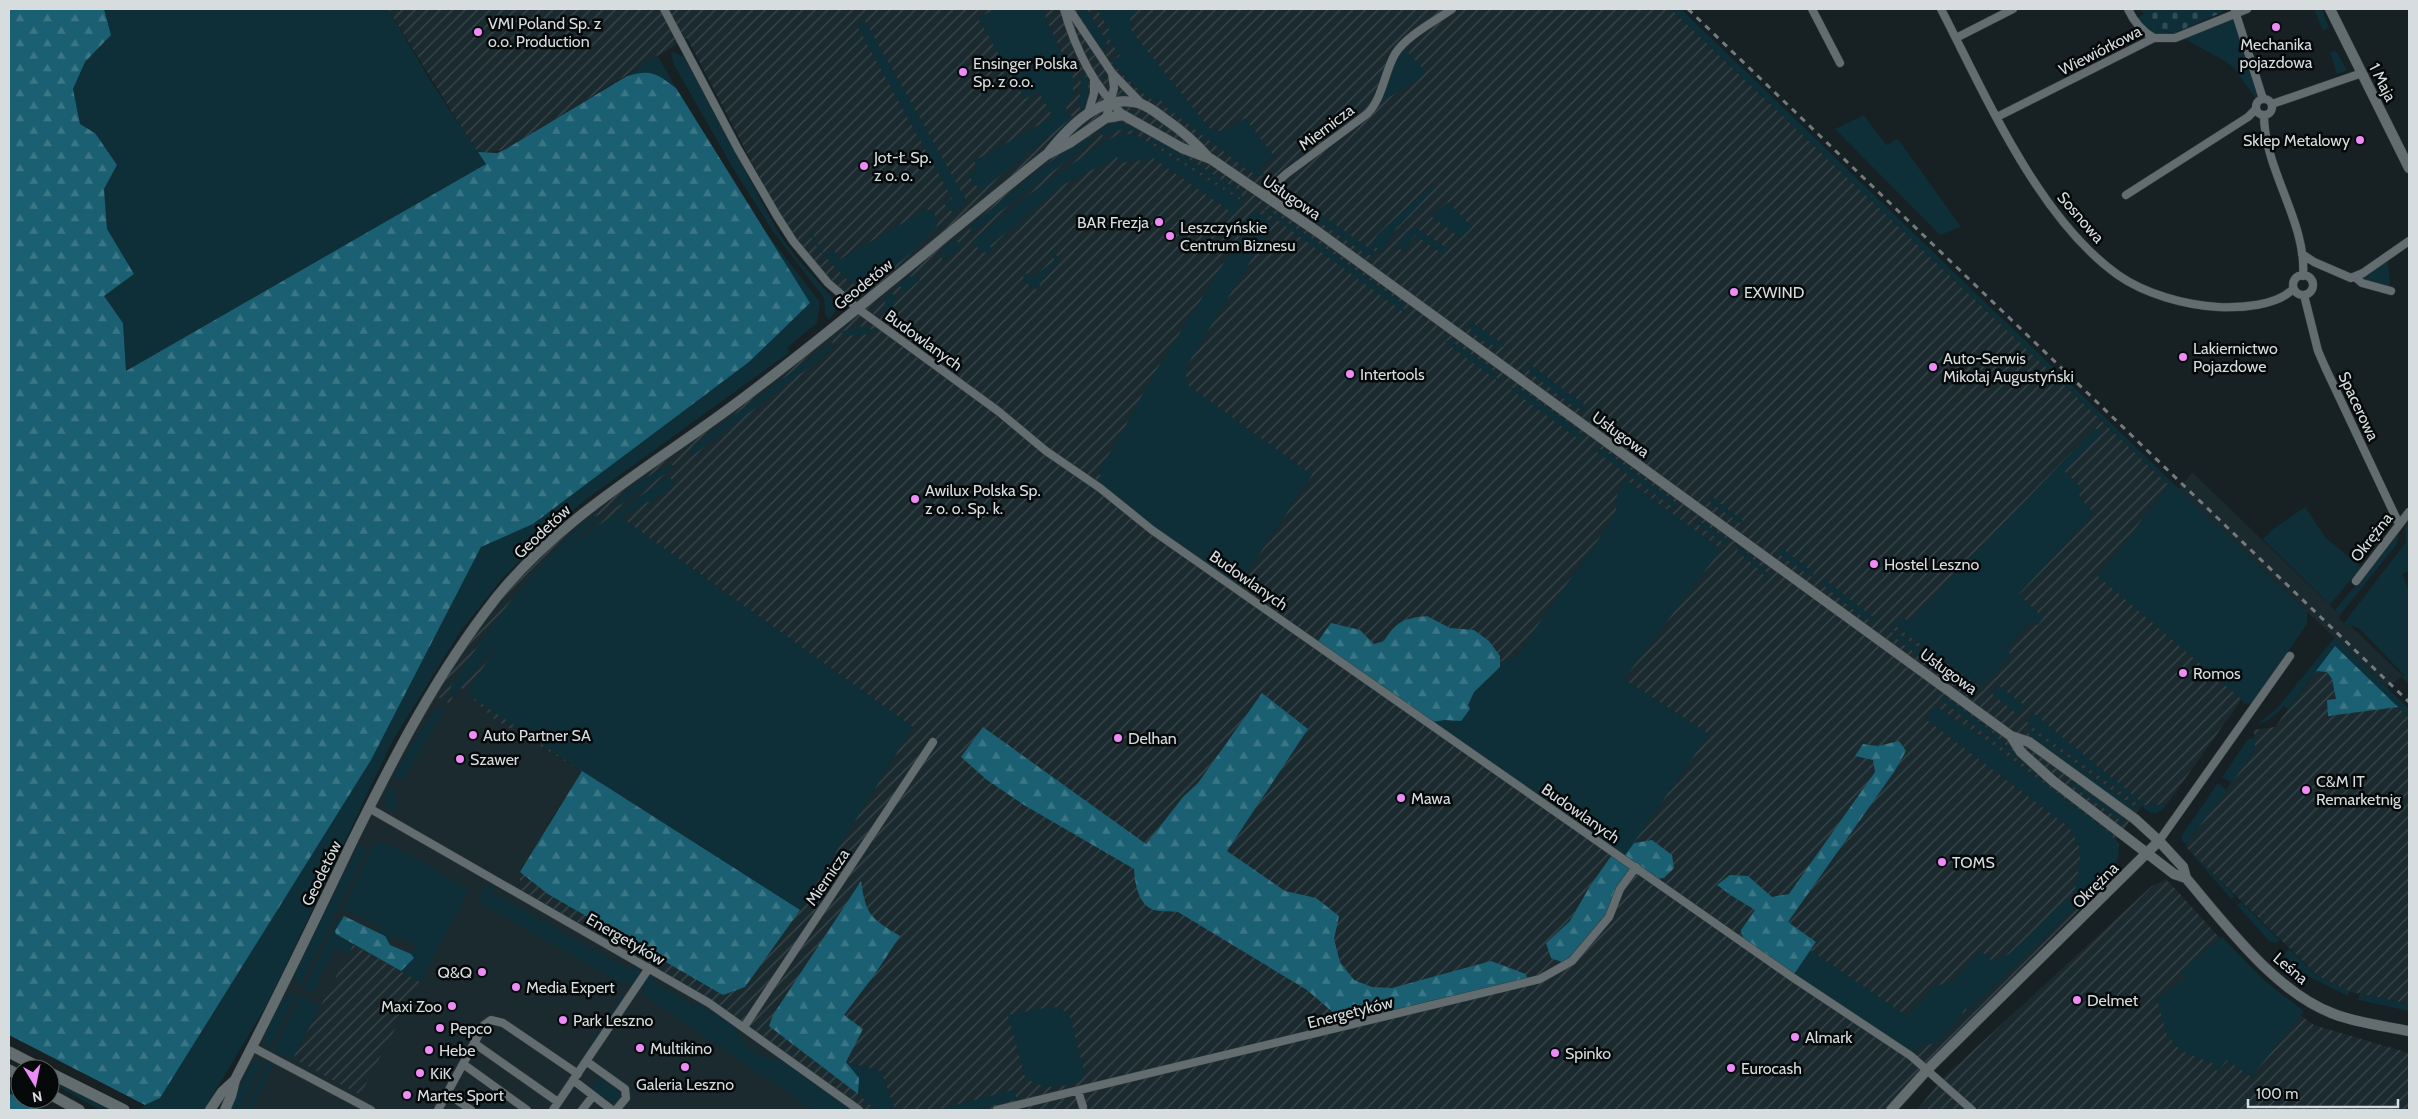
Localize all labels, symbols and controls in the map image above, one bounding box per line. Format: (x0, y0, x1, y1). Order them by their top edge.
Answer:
place label: VMI Poland Sp. z o.o. Production (488, 14, 602, 51)
street label: Wiewiórkowa (2056, 21, 2145, 79)
marker: Mechanika pojazdowa (2270, 21, 2282, 33)
marker: VMI Poland Sp. z o.o. Production (472, 26, 484, 38)
place label: Mechanika pojazdowa (2240, 35, 2313, 72)
place label: Ensinger Polska Sp. z o.o. (973, 54, 1078, 91)
street label: 1 Maja (2365, 60, 2400, 105)
marker: Ensinger Polska Sp. z o.o. (957, 66, 969, 78)
street label: Miernicza (1295, 100, 1358, 154)
place label: Sklep Metalowy (2243, 131, 2350, 150)
marker: Sklep Metalowy (2354, 134, 2366, 146)
place label: Jot-Ł Sp. z o. o. (873, 148, 932, 185)
marker: Jot-Ł Sp. z o. o. (858, 160, 870, 172)
street label: Usługowa (1259, 171, 1325, 224)
street label: Sosnowa (2053, 188, 2108, 247)
place label: BAR Frezja (1077, 213, 1149, 232)
marker: BAR Frezja (1153, 216, 1165, 228)
place label: Leszczyńskie Centrum Biznesu (1180, 218, 1296, 255)
marker: Leszczyńskie Centrum Biznesu (1164, 230, 1176, 242)
street label: Geodetów (830, 255, 897, 314)
place label: EXWIND (1744, 283, 1804, 302)
marker: EXWIND (1728, 286, 1740, 298)
street label: Budowlanych (881, 306, 966, 375)
place label: Lakiernictwo Pojazdowe (2193, 339, 2278, 376)
place label: Auto-Serwis Mikołaj Augustyński (1943, 349, 2074, 386)
marker: Lakiernictwo Pojazdowe (2177, 351, 2189, 363)
marker: Auto-Serwis Mikołaj Augustyński (1927, 361, 1939, 373)
place label: Intertools (1360, 365, 1425, 384)
marker: Intertools (1344, 368, 1356, 380)
street label: Spacerowa (2334, 369, 2383, 444)
street label: Usługowa (1588, 407, 1653, 462)
place label: Awilux Polska Sp. z o. o. Sp. k. (925, 481, 1041, 518)
marker: Awilux Polska Sp. z o. o. Sp. k. (909, 493, 921, 505)
street label: Geodetów (510, 500, 575, 562)
street label: Okrężna (2346, 509, 2397, 566)
street label: Budowlanych (1206, 547, 1291, 614)
place label: Hostel Leszno (1884, 555, 1980, 574)
marker: Hostel Leszno (1868, 558, 1880, 570)
street label: Usługowa (1916, 644, 1981, 699)
place label: Romos (2193, 664, 2241, 683)
marker: Romos (2177, 667, 2189, 679)
place label: Auto Partner SA (483, 726, 591, 745)
marker: Auto Partner SA (467, 729, 479, 741)
place label: Delhan (1128, 729, 1177, 748)
marker: Delhan (1112, 732, 1124, 744)
place label: Szawer (470, 750, 520, 769)
marker: Szawer (454, 753, 466, 765)
place label: C&M IT Remarketnig (2316, 772, 2402, 809)
street label: Budowlanych (1538, 780, 1623, 847)
marker: C&M IT Remarketnig (2300, 784, 2312, 796)
place label: Mawa (1411, 789, 1451, 808)
marker: Mawa (1395, 792, 1407, 804)
street label: Geodetów (297, 837, 346, 909)
street label: Miernicza (802, 845, 853, 909)
place label: TOMS (1952, 853, 1995, 872)
marker: TOMS (1936, 856, 1948, 868)
street label: Okrężna (2069, 858, 2122, 912)
street label: Energetyków (583, 909, 669, 970)
street label: Leśna (2270, 948, 2312, 988)
place label: Q&Q (438, 963, 472, 982)
marker: Q&Q (476, 966, 488, 978)
place label: Media Expert (526, 978, 615, 997)
marker: Media Expert (510, 981, 522, 993)
place label: Delmet (2087, 991, 2139, 1010)
street label: Energetyków (1305, 993, 1395, 1032)
marker: Delmet (2071, 994, 2083, 1006)
place label: Maxi Zoo (381, 997, 442, 1016)
marker: Maxi Zoo (446, 1000, 458, 1012)
place label: Park Leszno (573, 1011, 654, 1030)
marker: Park Leszno (557, 1014, 569, 1026)
place label: Pepco (450, 1019, 492, 1038)
marker: Pepco (434, 1022, 446, 1034)
place label: Almark (1805, 1028, 1853, 1047)
marker: Almark (1789, 1031, 1801, 1043)
place label: Multikino (650, 1039, 712, 1058)
place label: Hebe (439, 1041, 475, 1060)
marker: Multikino (634, 1042, 646, 1054)
marker: Hebe (423, 1044, 435, 1056)
place label: Spinko (1565, 1044, 1611, 1063)
marker: Spinko (1549, 1047, 1561, 1059)
north arrow (10, 1059, 60, 1109)
place label: Eurocash (1741, 1059, 1802, 1078)
marker: Galeria Leszno (679, 1061, 691, 1073)
marker: Eurocash (1725, 1062, 1737, 1074)
place label: KiK (430, 1064, 452, 1083)
marker: KiK (414, 1067, 426, 1079)
place label: Galeria Leszno (636, 1075, 734, 1094)
scale bar (2248, 1076, 2398, 1108)
text: 100 m (2256, 1085, 2298, 1103)
place label: Martes Sport (417, 1086, 504, 1105)
text: N (31, 1087, 44, 1107)
marker: Martes Sport (401, 1089, 413, 1101)

